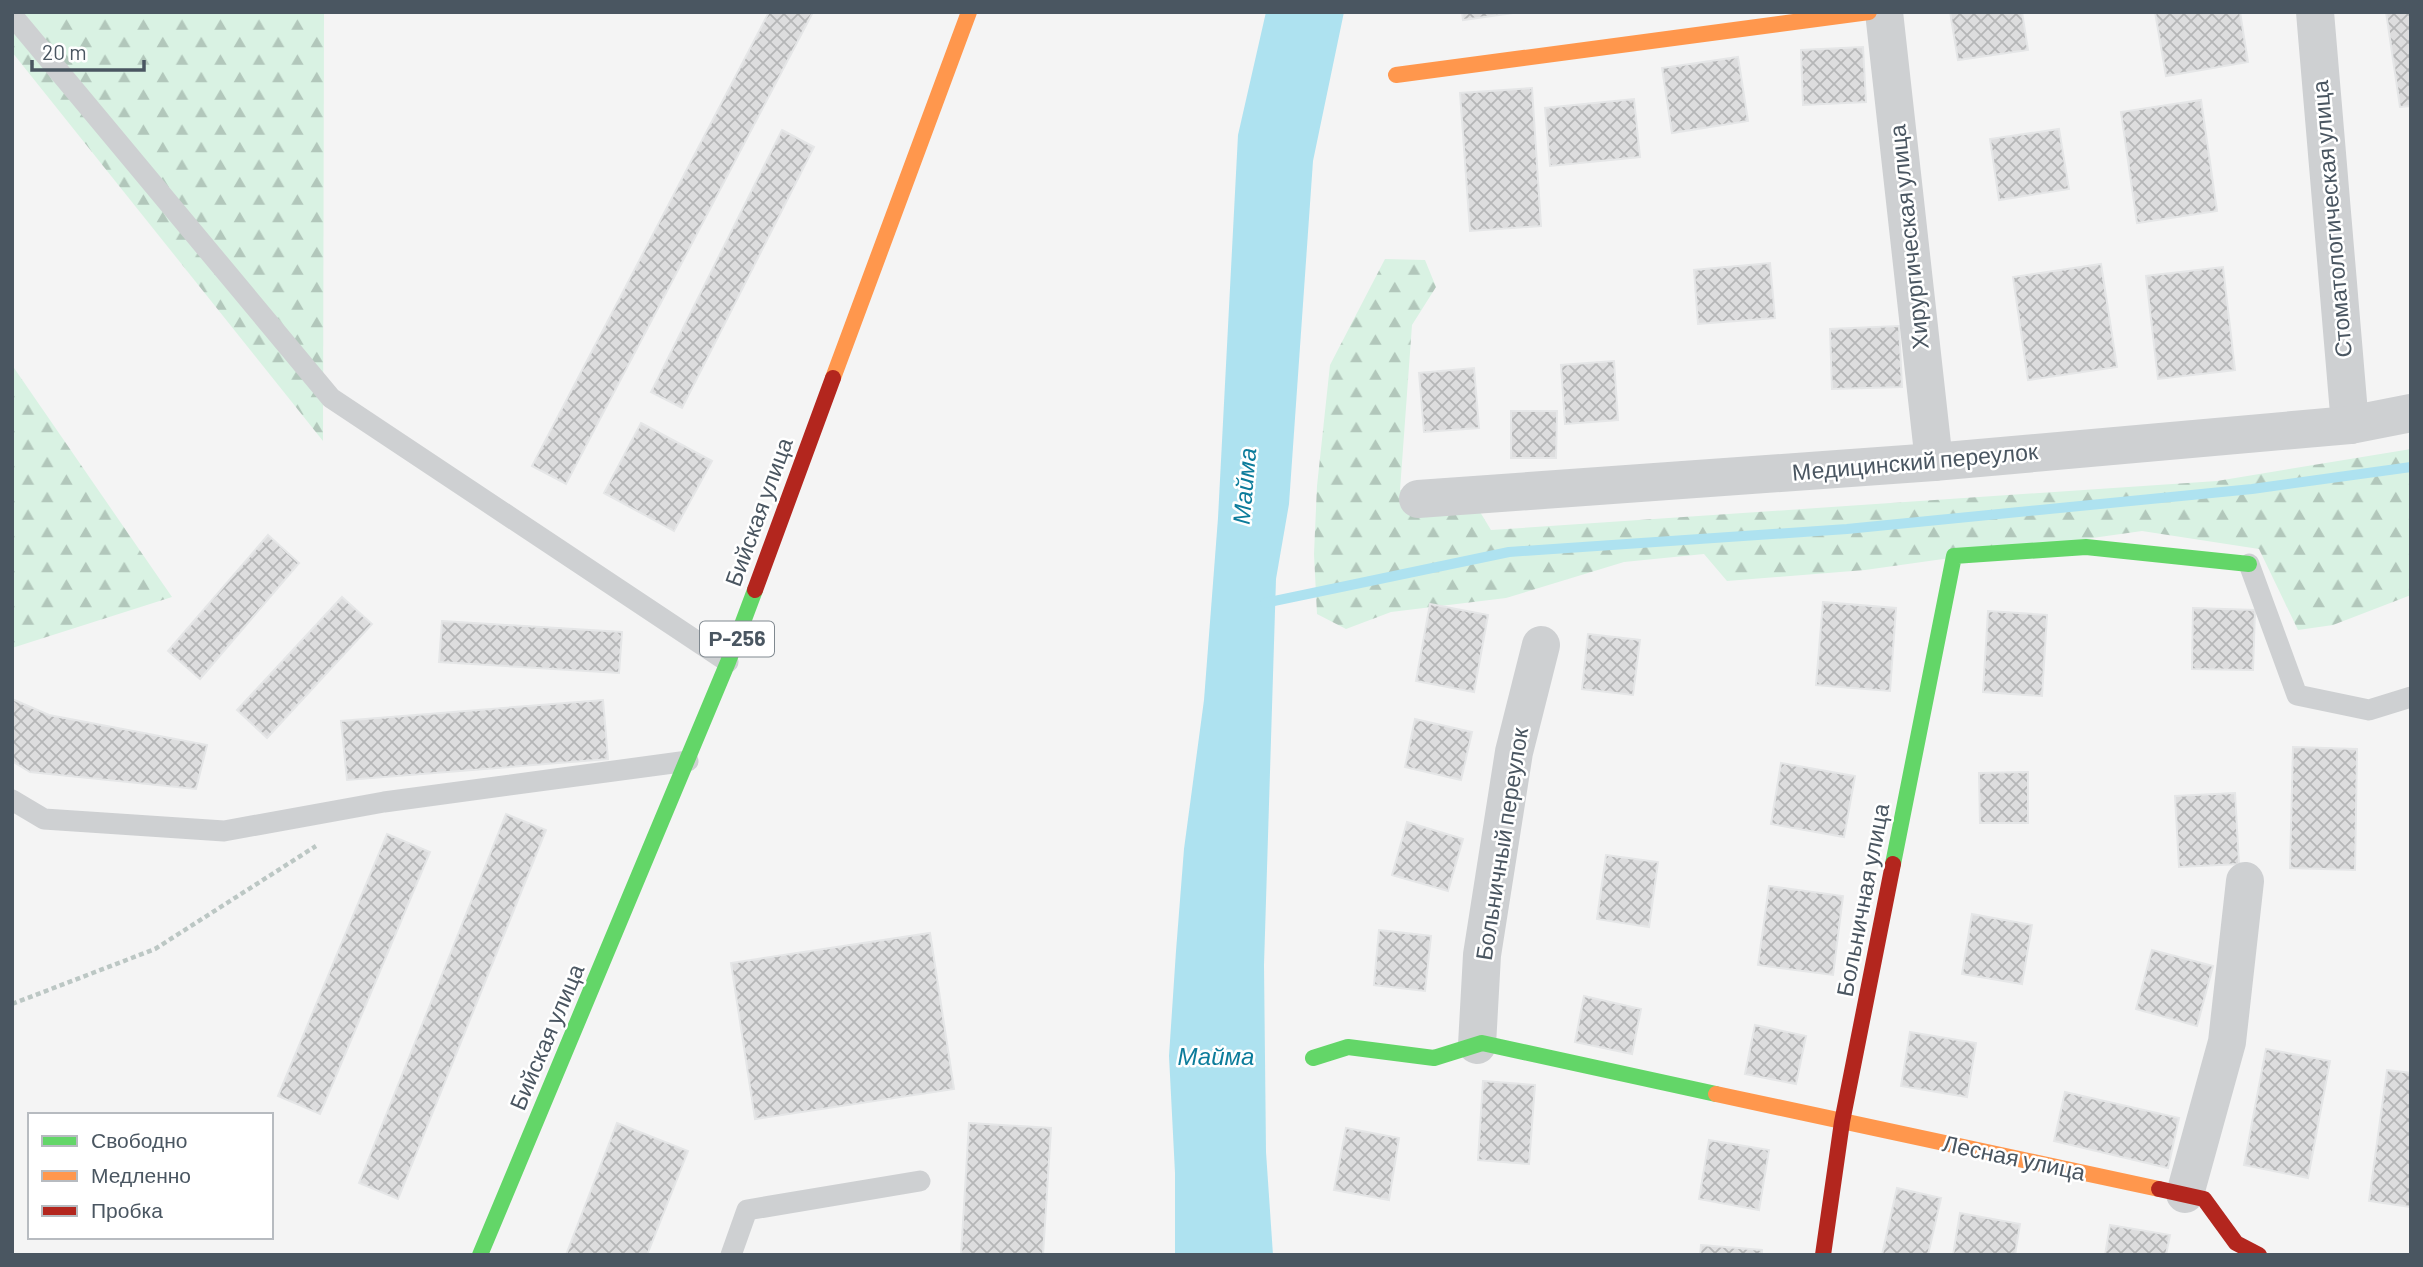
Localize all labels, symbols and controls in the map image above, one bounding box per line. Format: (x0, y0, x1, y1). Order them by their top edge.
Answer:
scale bar (32, 28, 144, 72)
text: 20 m (42, 39, 87, 64)
street label: Стоматологическая улица (2305, 79, 2357, 359)
street label: Хирургическая улица (1882, 123, 1934, 351)
street label: Бийская улица (718, 433, 798, 590)
street label: Медицинский переулок (1791, 436, 2040, 486)
water label: Майма (1226, 446, 1261, 525)
road number: Р-256 (700, 622, 774, 656)
street label: Больничный переулок (1469, 725, 1533, 962)
street label: Больничная улица (1830, 801, 1895, 999)
street label: Бийская улица (503, 959, 590, 1114)
water label: Майма (1178, 1041, 1254, 1070)
legend (28, 1113, 273, 1239)
text: Свободно (91, 1127, 188, 1152)
street label: Лесная улица (1940, 1128, 2088, 1186)
text: Медленно (91, 1162, 191, 1187)
text: Пробка (91, 1197, 163, 1222)

